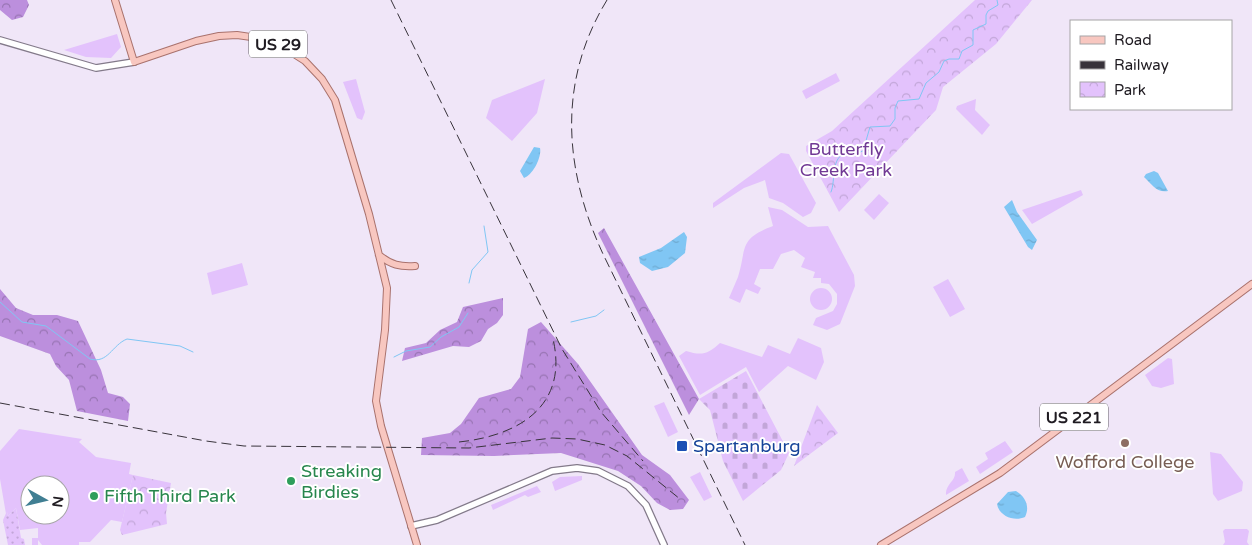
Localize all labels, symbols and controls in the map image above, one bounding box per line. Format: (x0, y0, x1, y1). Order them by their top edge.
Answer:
legend (1070, 20, 1232, 110)
road number: US 29 (249, 31, 307, 58)
text: Road (1114, 31, 1152, 49)
text: Railway (1114, 56, 1169, 74)
text: Park (1114, 81, 1146, 99)
park label: Butterfly Creek Park (800, 138, 892, 181)
road number: US 221 (1040, 404, 1108, 431)
place label: Spartanburg (693, 435, 801, 457)
marker: Wofford College (1119, 437, 1131, 449)
marker: Spartanburg (675, 439, 689, 453)
place label: Wofford College (1055, 451, 1195, 473)
place label: Streaking Birdies (301, 460, 382, 503)
north arrow (20, 475, 70, 525)
marker: Streaking Birdies (285, 475, 297, 487)
place label: Fifth Third Park (104, 485, 236, 507)
marker: Fifth Third Park (88, 490, 100, 502)
text: N (48, 495, 67, 508)

